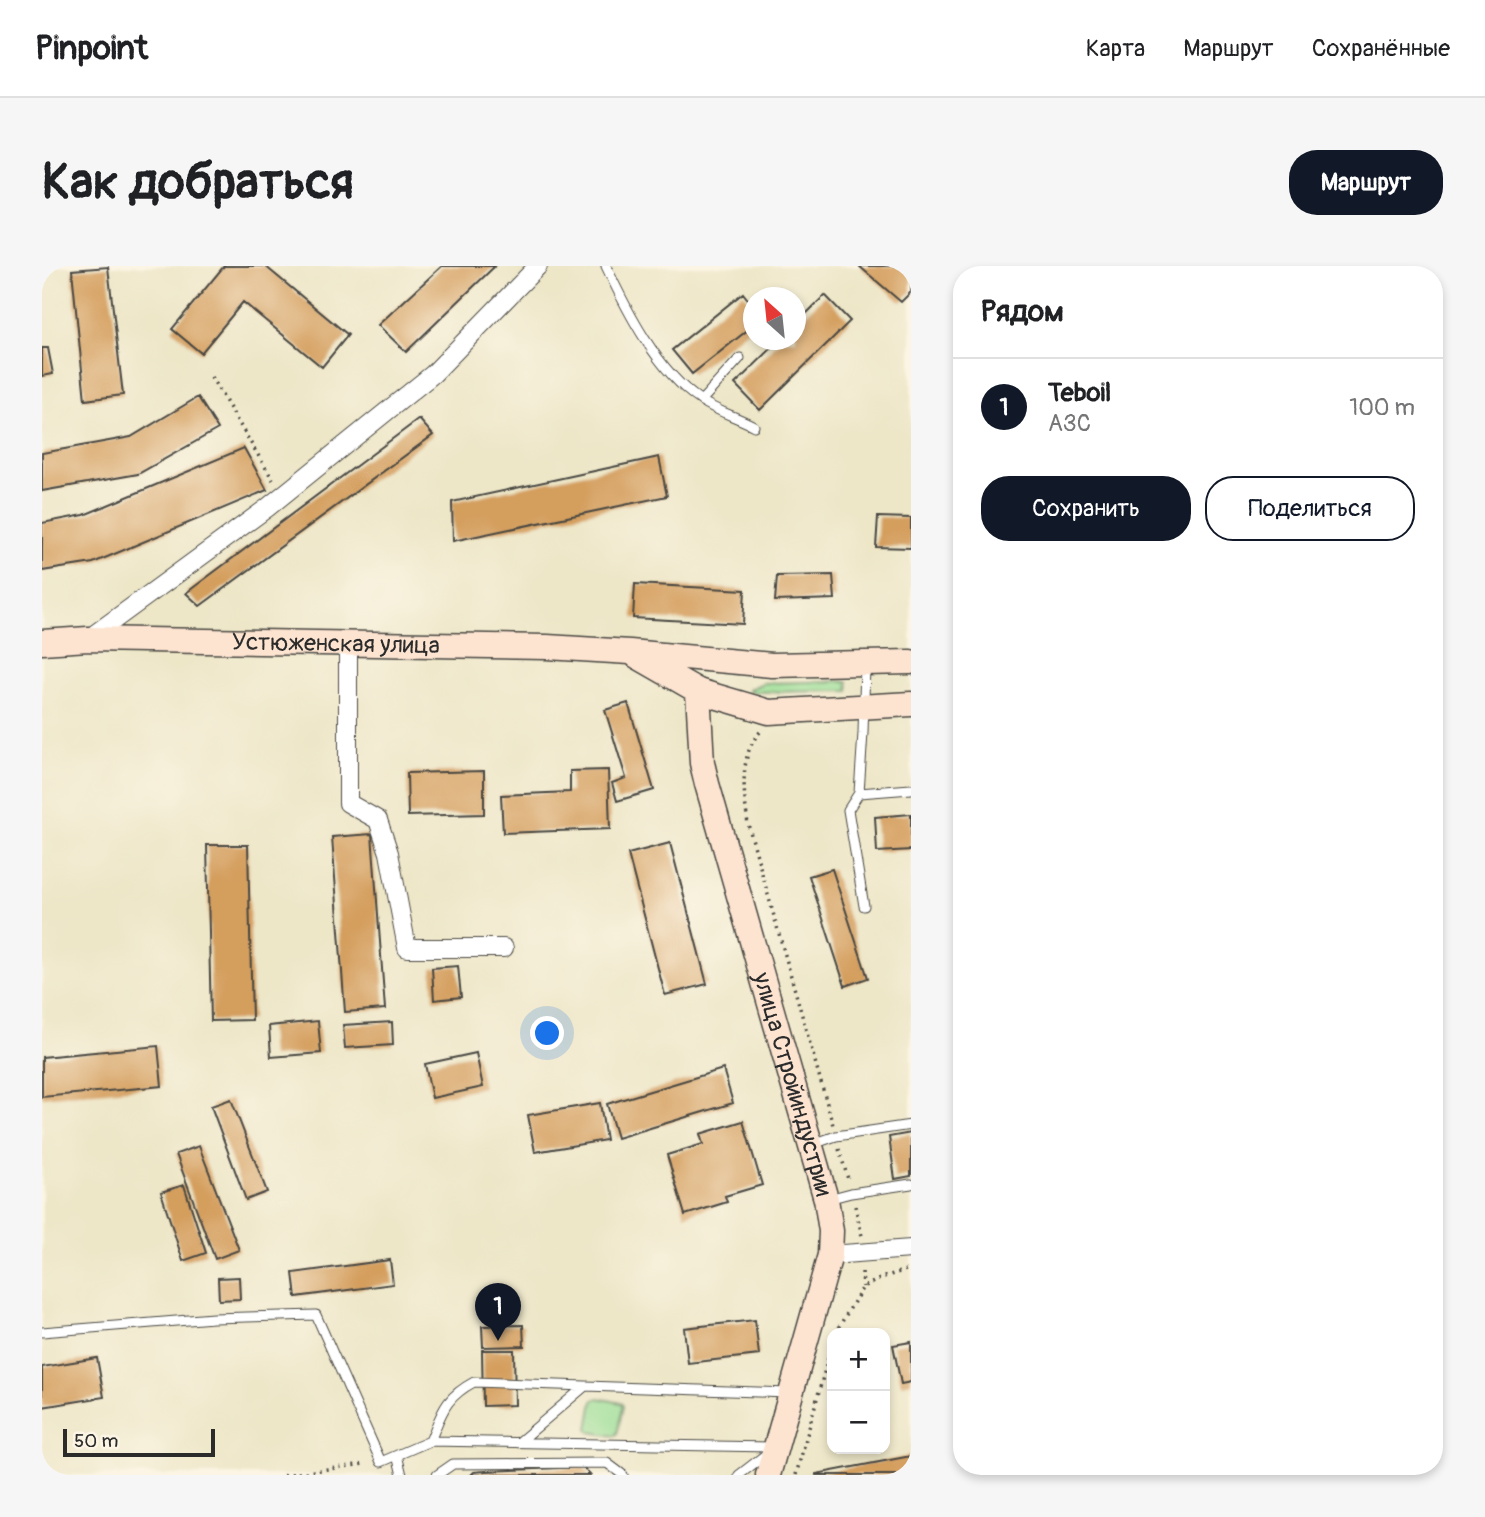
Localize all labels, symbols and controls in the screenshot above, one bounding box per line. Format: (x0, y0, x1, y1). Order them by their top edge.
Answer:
text: Pinpoint (35, 28, 148, 69)
text: Карта (1086, 34, 1145, 63)
text: Маршрут (1183, 34, 1274, 63)
text: Сохранённые (1312, 34, 1450, 63)
button: Маршрут (1289, 150, 1443, 215)
text: Как добраться (42, 152, 354, 213)
north arrow (743, 287, 806, 350)
text: Рядом (981, 293, 1064, 330)
text: Teboil (1048, 377, 1111, 409)
text: 1 (1000, 393, 1009, 422)
text: 100 m (1349, 393, 1415, 422)
text: АЗС (1048, 409, 1091, 438)
button: Сохранить (981, 476, 1191, 541)
button: Поделиться (1205, 476, 1415, 541)
street label: Устюженская улица (232, 627, 440, 660)
street label: улица Стройиндустрии (747, 968, 839, 1200)
your location (530, 1016, 564, 1050)
pin: 1 (475, 1283, 521, 1341)
map controls (827, 1328, 890, 1454)
button: + (827, 1328, 890, 1391)
button: − (827, 1391, 890, 1454)
scale bar (63, 1426, 215, 1458)
text: 50 m (74, 1429, 118, 1453)

